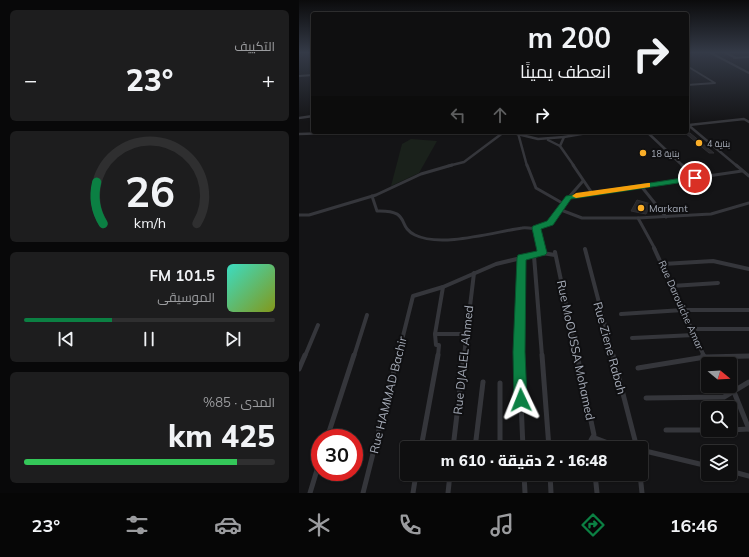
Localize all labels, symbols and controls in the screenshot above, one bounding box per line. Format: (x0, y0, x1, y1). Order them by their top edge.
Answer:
text: 200 m (528, 20, 611, 55)
icon: right (625, 28, 677, 80)
text: التكييف (234, 38, 275, 54)
text: انعطف يمينًا (520, 60, 611, 83)
text: 23° (126, 61, 173, 99)
text: − (24, 66, 37, 94)
text: + (262, 66, 275, 94)
icon: left (447, 104, 469, 126)
icon: ahead (489, 104, 511, 126)
icon: right (531, 104, 553, 126)
marker: بناية 4 (694, 138, 704, 148)
place label: بناية 4 (707, 138, 730, 149)
marker: بناية 18 (638, 148, 648, 158)
place label: بناية 18 (651, 148, 679, 159)
pin (678, 161, 712, 195)
text: 26 (125, 165, 174, 217)
icon: arrive (684, 167, 706, 189)
place label: Markant (649, 202, 688, 215)
marker: Markant (636, 203, 646, 213)
text: km/h (133, 214, 166, 232)
street label: Rue Darouiche Amar (655, 258, 707, 352)
text: 101.5 FM (150, 266, 215, 285)
street label: Rue MoOUSSA Mohamed (554, 279, 598, 421)
text: الموسيقى (157, 289, 215, 305)
street label: Rue Ziene Rabah (590, 300, 630, 396)
street label: Rue DJALEL Ahmed (450, 305, 476, 415)
icon: previous (55, 328, 77, 350)
icon: pause (138, 328, 160, 350)
icon: next (222, 328, 244, 350)
street label: Rue HAMMAD Bachir (366, 334, 410, 455)
north arrow (701, 357, 737, 393)
map controls (701, 357, 737, 481)
position arrow (500, 379, 542, 421)
text: المدى · 85% (203, 394, 275, 410)
button: search (701, 401, 737, 437)
text: 425 km (168, 417, 275, 455)
speed limit sign: 30 (311, 429, 363, 481)
button: layers (701, 445, 737, 481)
text: 16:48 · 2 دقيقة · 610 m (441, 451, 607, 470)
icon: filters (123, 511, 151, 539)
icon: car (214, 511, 242, 539)
icon: climate (305, 511, 333, 539)
icon: phone (396, 511, 424, 539)
icon: music (488, 511, 516, 539)
icon: directions (579, 511, 607, 539)
text: 23° (32, 514, 60, 537)
text: 16:46 (670, 514, 717, 537)

